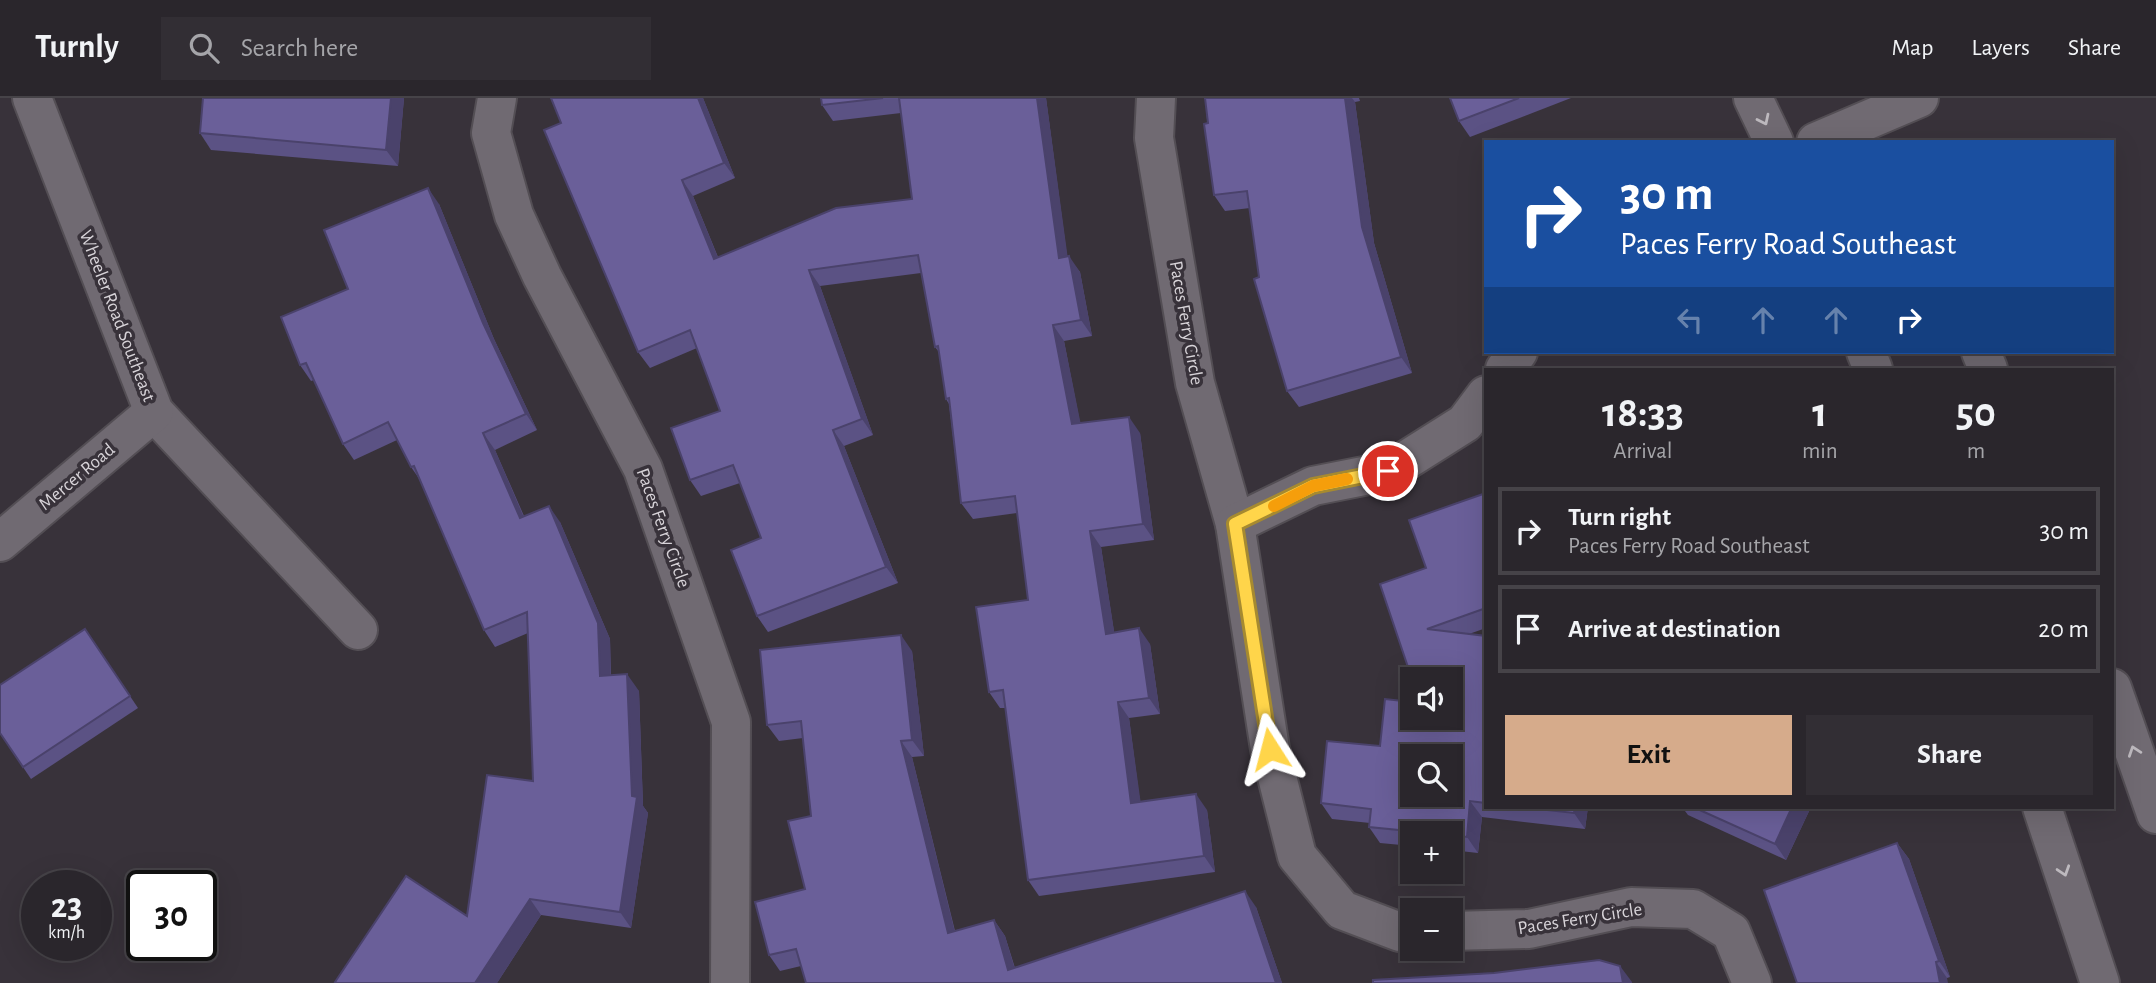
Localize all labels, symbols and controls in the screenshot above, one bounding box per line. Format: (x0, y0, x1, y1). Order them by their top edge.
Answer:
search box (161, 17, 651, 80)
icon: search (185, 29, 223, 67)
text: Turnly (35, 31, 119, 64)
text: Search here (241, 35, 358, 61)
text: Map (1891, 36, 1933, 60)
text: Layers (1971, 36, 2030, 60)
text: Share (2068, 36, 2121, 60)
one-way arrow (1755, 113, 1769, 125)
icon: right (1505, 168, 1596, 259)
text: 30 m (1620, 170, 1714, 219)
street label: Wheeler Road Southeast (76, 228, 158, 404)
text: Paces Ferry Road Southeast (1620, 228, 1956, 260)
street label: Paces Ferry Circle (1166, 259, 1206, 387)
icon: left (1671, 301, 1709, 339)
icon: ahead (1744, 301, 1782, 339)
icon: ahead (1817, 301, 1855, 339)
icon: right (1890, 301, 1928, 339)
text: 18:33 (1602, 392, 1684, 434)
text: 1 (1812, 392, 1827, 434)
text: 50 (1956, 392, 1996, 434)
street label: Mercer Road (35, 440, 119, 514)
text: Arrival (1613, 440, 1673, 463)
text: min (1802, 440, 1838, 463)
text: m (1967, 440, 1985, 463)
pin (1358, 441, 1418, 501)
icon: arrive (1369, 452, 1407, 490)
street label: Paces Ferry Circle (633, 466, 693, 590)
text: Turn right (1568, 504, 1671, 530)
icon: right (1509, 512, 1547, 550)
text: 30 m (2039, 518, 2089, 544)
text: Paces Ferry Road Southeast (1568, 535, 1810, 558)
icon: arrive (1509, 610, 1547, 648)
text: Arrive at destination (1568, 616, 1781, 642)
text: 20 m (2038, 616, 2089, 642)
map controls (1400, 667, 1463, 961)
button: sound (1400, 667, 1463, 730)
position arrow (1233, 712, 1307, 786)
button: Exit (1505, 715, 1792, 795)
button: Share (1806, 715, 2093, 795)
button: search (1400, 744, 1463, 807)
one-way arrow (2128, 745, 2142, 757)
button: + (1400, 821, 1463, 884)
one-way arrow (2056, 865, 2070, 877)
speed limit sign: 30 (126, 870, 217, 961)
text: 23 (51, 889, 82, 924)
button: − (1400, 898, 1463, 961)
street label: Paces Ferry Circle (1516, 900, 1644, 938)
text: km/h (48, 924, 85, 942)

